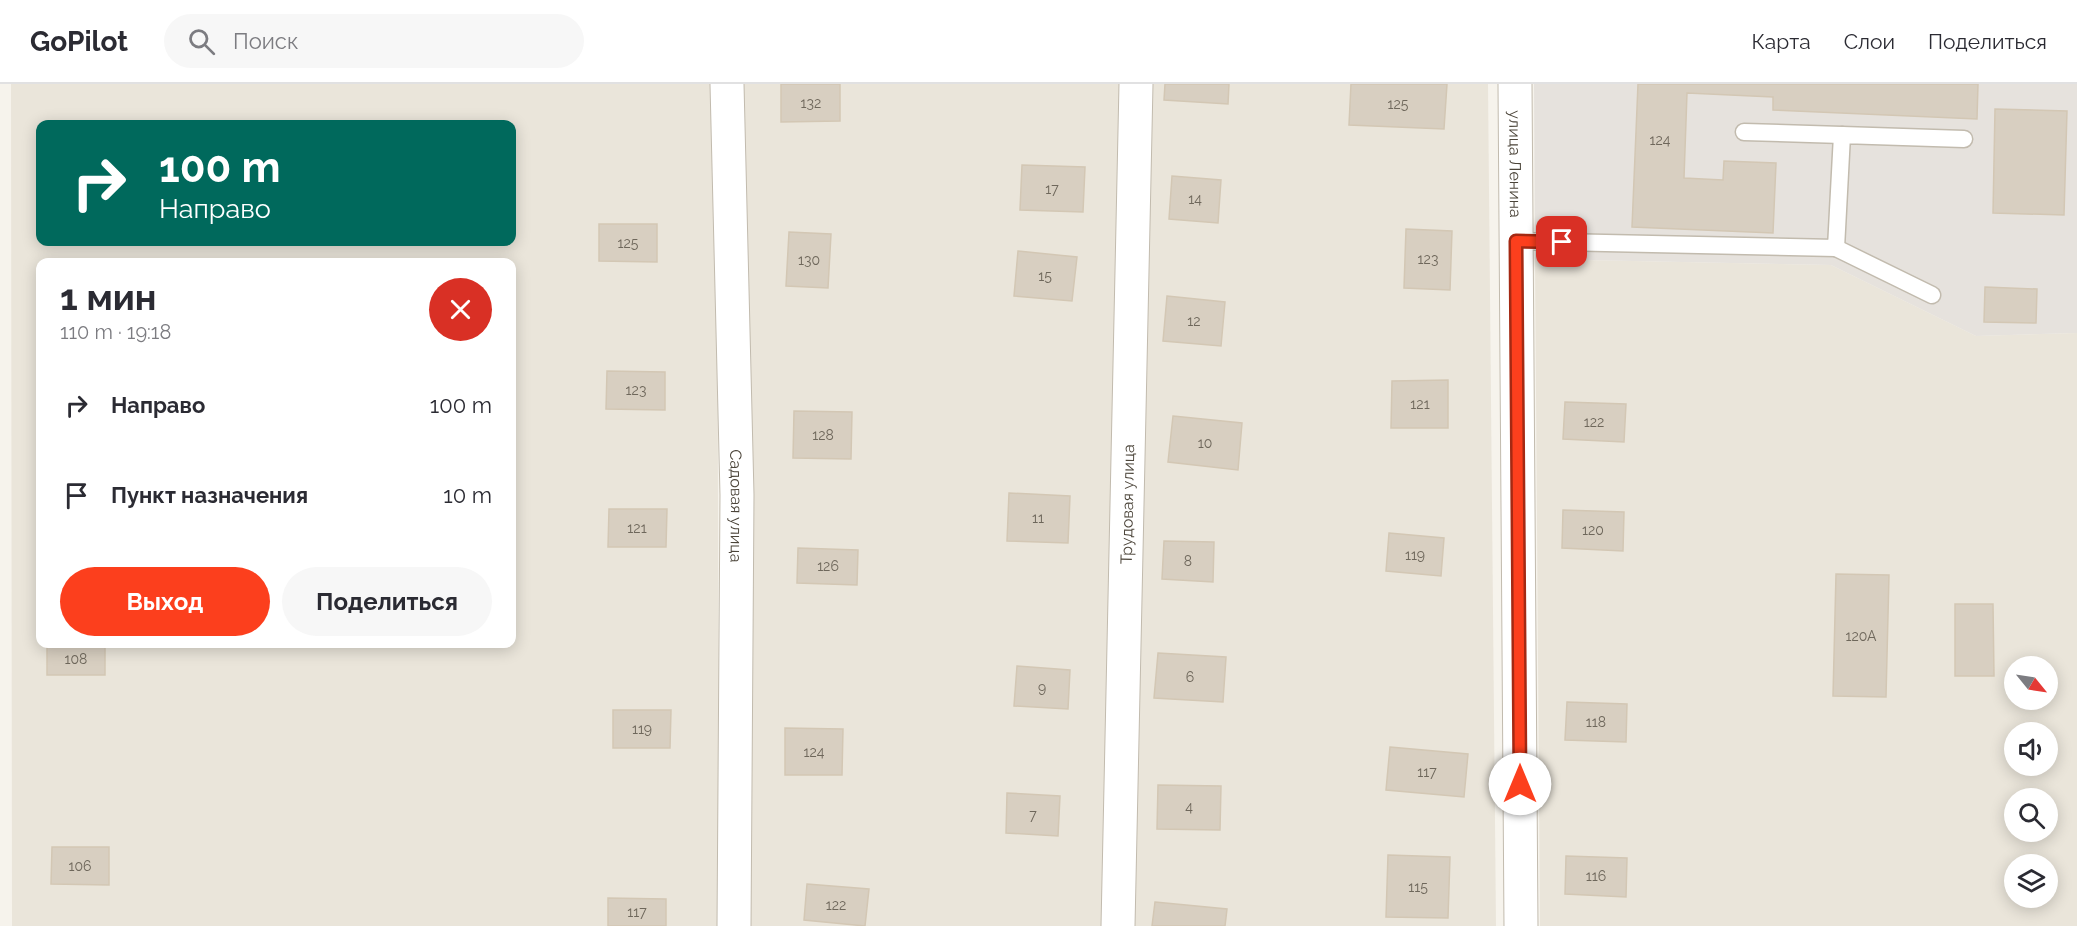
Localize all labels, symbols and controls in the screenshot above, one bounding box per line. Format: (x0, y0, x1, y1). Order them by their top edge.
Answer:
search box (164, 14, 584, 68)
text: GoPilot (30, 25, 128, 58)
icon: search (185, 25, 218, 58)
text: Поиск (233, 28, 298, 54)
text: Карта (1752, 29, 1811, 54)
text: Слои (1844, 29, 1895, 54)
text: Поделиться (1928, 29, 2047, 54)
house number: 132 (801, 95, 821, 111)
house number: 125 (1388, 96, 1409, 112)
street label: улица Ленина (1505, 110, 1525, 218)
house number: 124 (1650, 132, 1671, 148)
text: 100 m (159, 143, 281, 192)
icon: right (60, 144, 138, 222)
house number: 17 (1045, 181, 1059, 197)
house number: 14 (1188, 191, 1202, 207)
text: Направо (159, 193, 271, 224)
pin (1536, 216, 1587, 267)
icon: arrive (1545, 225, 1578, 258)
house number: 125 (618, 235, 639, 251)
house number: 123 (1418, 251, 1438, 267)
house number: 130 (798, 252, 820, 268)
house number: 15 (1038, 268, 1052, 284)
text: 1 мин (60, 276, 156, 318)
button: close (429, 278, 492, 341)
house number: 12 (1187, 313, 1201, 329)
text: 110 m · 19:18 (60, 320, 171, 344)
house number: 123 (626, 382, 646, 398)
icon: right (60, 389, 93, 422)
text: Направо (111, 392, 205, 418)
text: 100 m (430, 392, 492, 418)
house number: 121 (1410, 396, 1430, 412)
house number: 122 (1584, 414, 1604, 430)
house number: 128 (812, 427, 834, 443)
house number: 10 (1198, 435, 1212, 451)
street label: Трудовая улица (1117, 444, 1138, 564)
street label: Садовая улица (726, 449, 746, 562)
icon: arrive (60, 479, 93, 512)
text: Пункт назначения (111, 482, 308, 508)
text: 10 m (443, 482, 492, 508)
house number: 11 (1032, 510, 1044, 526)
house number: 121 (627, 520, 647, 536)
house number: 120 (1582, 522, 1604, 538)
house number: 119 (1405, 547, 1425, 563)
house number: 8 (1184, 553, 1192, 569)
house number: 126 (817, 558, 839, 574)
button: Выход (60, 567, 270, 636)
button: Поделиться (282, 567, 492, 636)
house number: 120А (1845, 628, 1877, 644)
house number: 108 (65, 651, 87, 667)
north arrow (2004, 656, 2058, 710)
map controls (2004, 656, 2058, 908)
house number: 6 (1186, 669, 1194, 685)
house number: 9 (1038, 680, 1046, 696)
house number: 118 (1586, 714, 1606, 730)
house number: 119 (632, 721, 652, 737)
button: sound (2004, 722, 2058, 776)
house number: 124 (804, 744, 825, 760)
position arrow (1488, 752, 1552, 816)
house number: 117 (1417, 764, 1437, 780)
button: search (2004, 788, 2058, 842)
house number: 4 (1185, 799, 1193, 815)
house number: 7 (1029, 807, 1037, 823)
button: layers (2004, 854, 2058, 908)
house number: 106 (68, 858, 92, 874)
house number: 116 (1586, 868, 1606, 884)
house number: 115 (1408, 879, 1428, 895)
house number: 122 (826, 897, 846, 913)
house number: 117 (627, 904, 647, 920)

